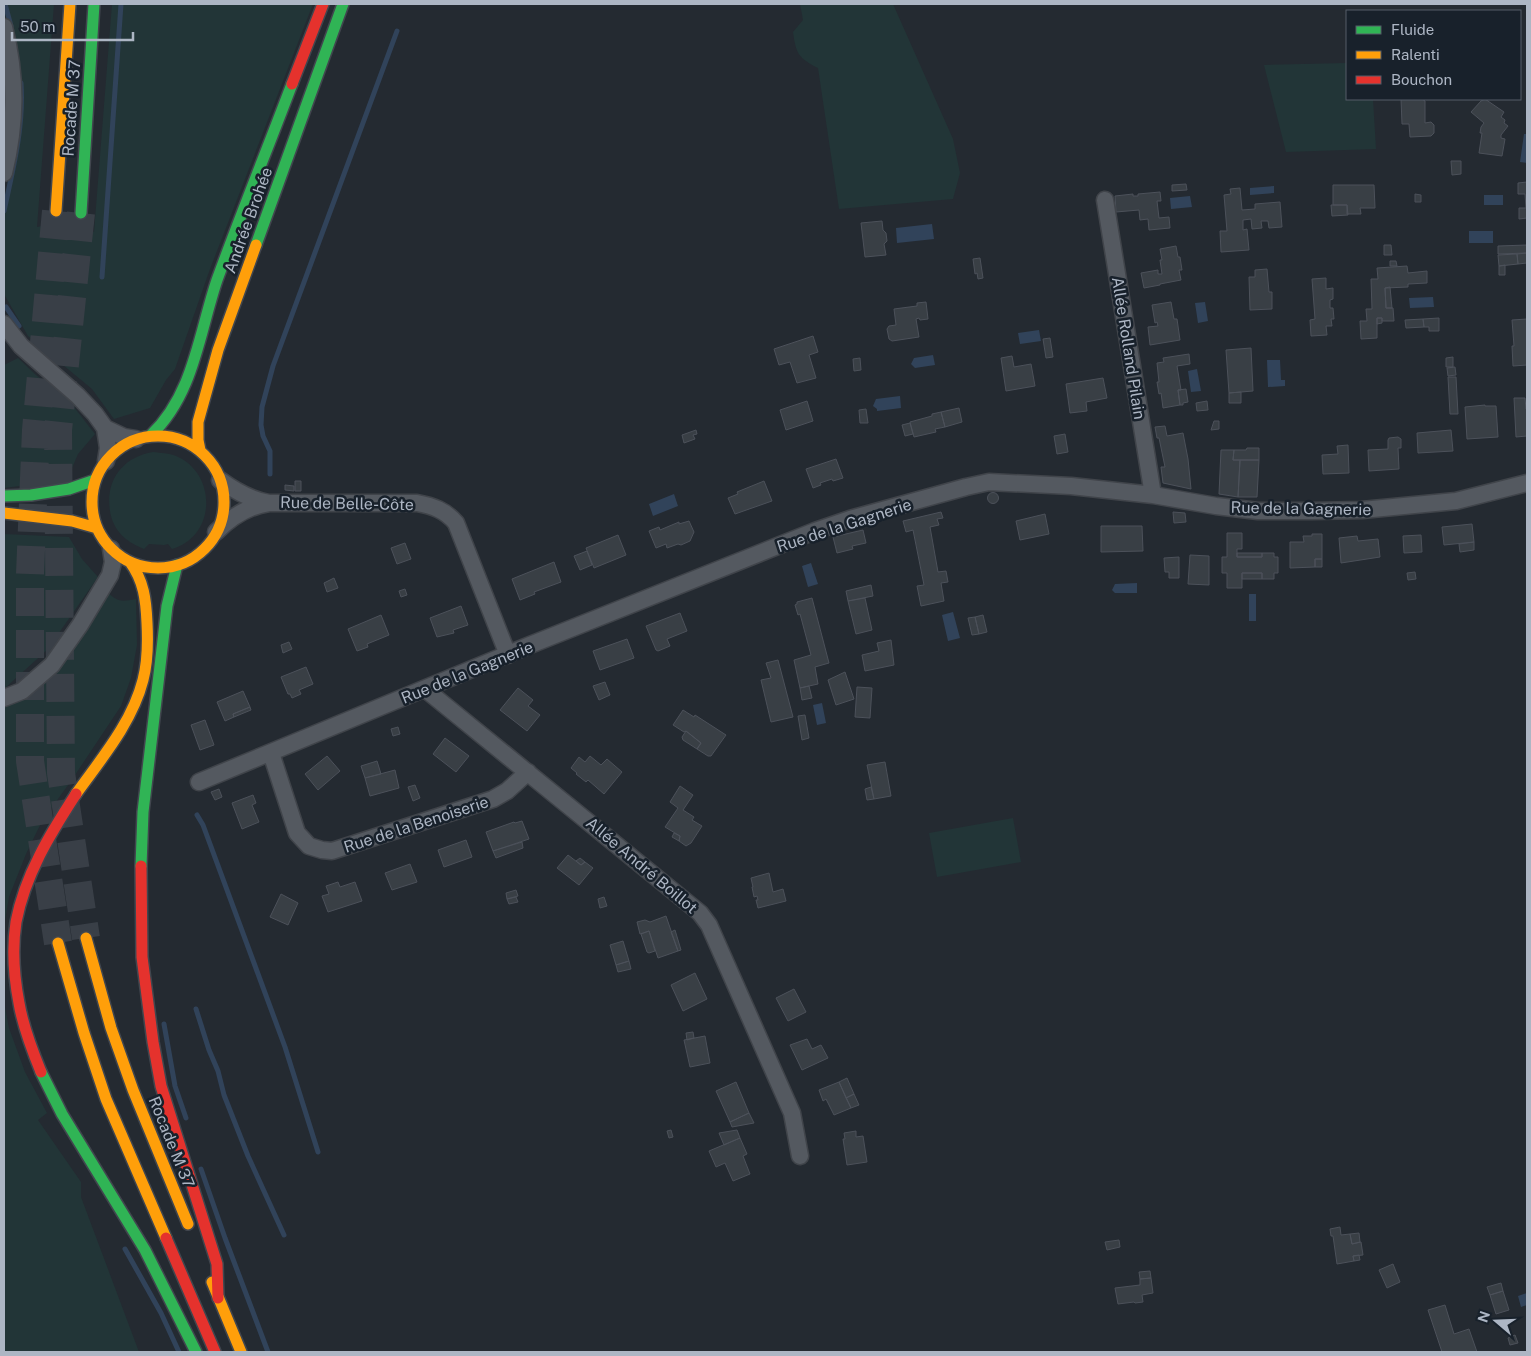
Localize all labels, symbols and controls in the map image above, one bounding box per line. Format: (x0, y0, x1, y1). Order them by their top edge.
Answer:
scale bar (12, 10, 134, 42)
legend (1346, 10, 1521, 100)
text: 50 m (20, 18, 55, 35)
text: Fluide (1391, 21, 1434, 38)
text: Ralenti (1391, 46, 1440, 63)
street label: Rocade M 37 (59, 59, 84, 157)
text: Bouchon (1391, 71, 1452, 88)
street label: Andrée Brohée (220, 165, 276, 276)
street label: Allée Rolland Pilain (1108, 275, 1149, 421)
street label: Rue de Belle-Côte (280, 493, 414, 514)
street label: Rue de la Gagnerie (774, 495, 914, 556)
street label: Rue de la Gagnerie (1231, 498, 1371, 519)
street label: Rue de la Gagnerie (398, 637, 536, 708)
street label: Rue de la Benoiserie (341, 792, 491, 857)
street label: Allée André Boillot (582, 813, 701, 917)
street label: Rocade M 37 (145, 1094, 198, 1191)
north arrow (1471, 1296, 1521, 1346)
text: N (1474, 1309, 1493, 1325)

